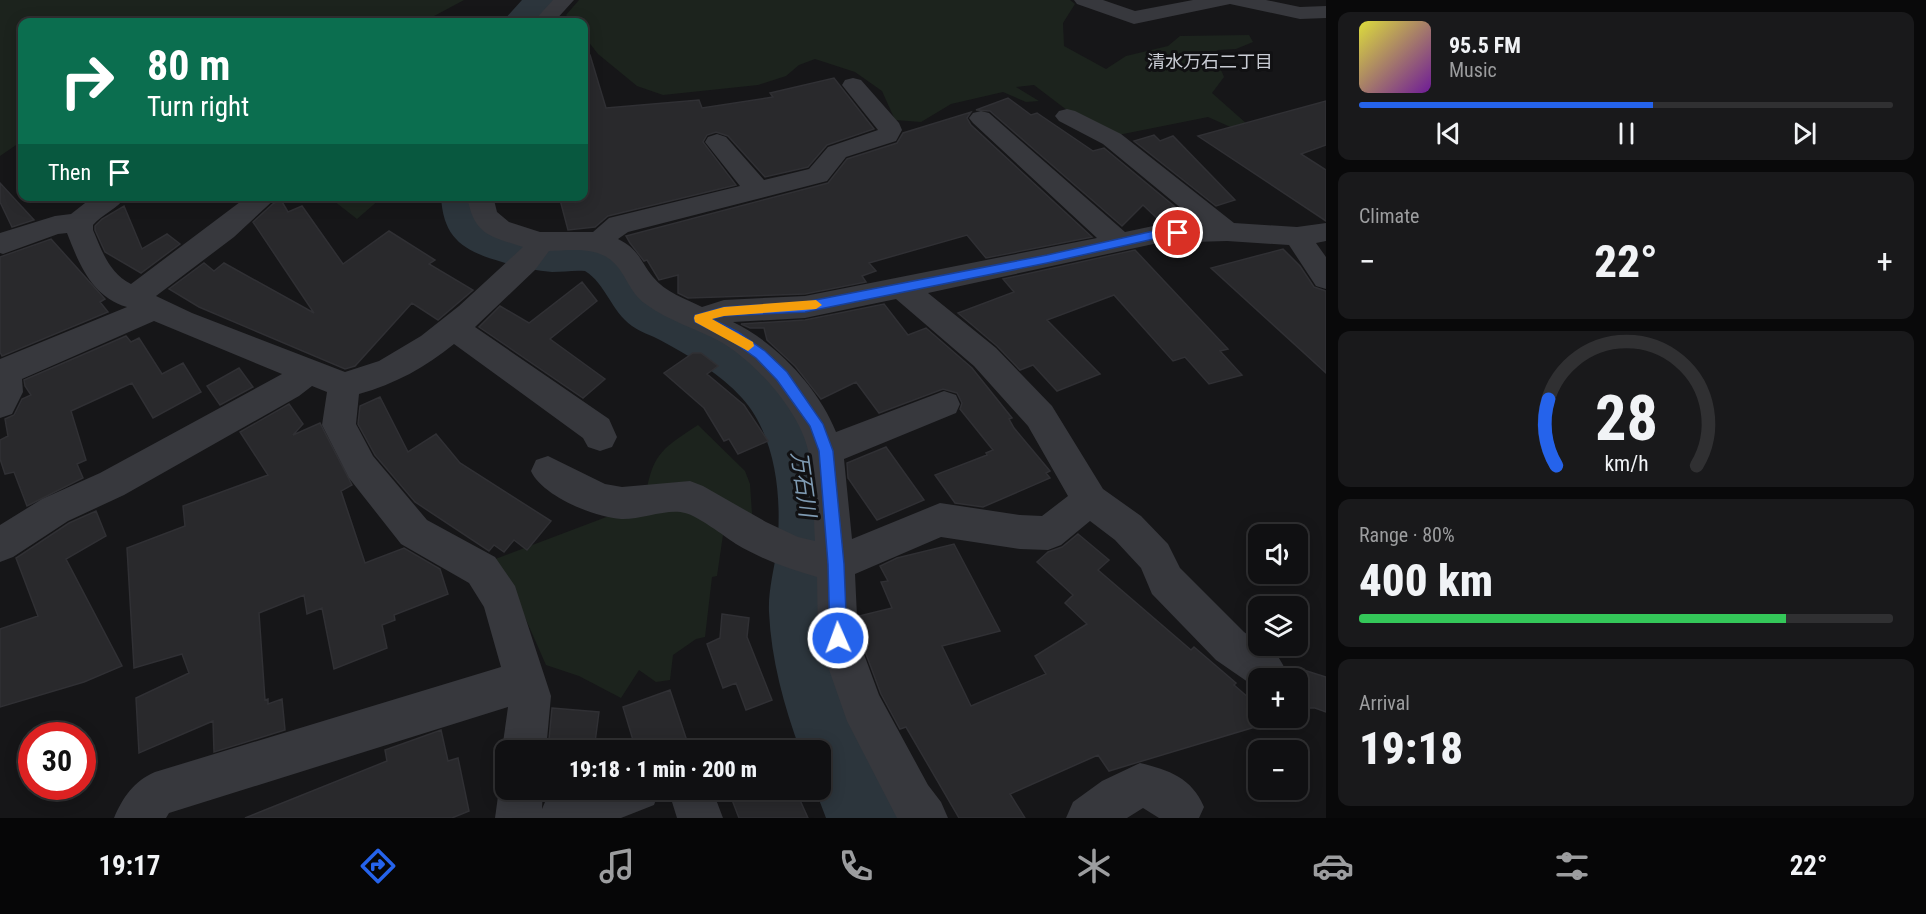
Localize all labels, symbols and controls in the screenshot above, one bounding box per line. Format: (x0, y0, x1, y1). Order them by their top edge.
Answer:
text: 95.5 FM (1449, 33, 1521, 58)
text: 80 m (147, 41, 230, 90)
icon: right (48, 42, 126, 120)
district label: 清水万石二丁目 (1147, 51, 1273, 72)
text: Music (1449, 58, 1497, 82)
text: Turn right (147, 91, 249, 123)
icon: previous (1432, 117, 1465, 150)
icon: pause (1610, 117, 1643, 150)
icon: next (1788, 117, 1821, 150)
icon: arrive (103, 156, 136, 189)
text: Then (48, 160, 91, 185)
text: Climate (1359, 204, 1419, 228)
pin (1152, 207, 1203, 258)
icon: arrive (1161, 216, 1194, 249)
text: 22° (1594, 235, 1658, 288)
text: − (1359, 242, 1376, 281)
text: + (1877, 242, 1893, 281)
text: 28 (1594, 382, 1658, 455)
water label: 万石川 (787, 450, 821, 520)
text: km/h (1604, 451, 1648, 476)
text: Range · 80% (1359, 523, 1455, 547)
map controls (1248, 524, 1308, 800)
button: sound (1248, 524, 1308, 584)
text: 400 km (1359, 554, 1493, 607)
button: layers (1248, 596, 1308, 656)
position arrow (806, 606, 870, 670)
button: + (1248, 668, 1308, 728)
text: Arrival (1359, 691, 1410, 715)
speed limit sign: 30 (18, 722, 96, 800)
text: 19:18 (1359, 722, 1463, 775)
button: − (1248, 740, 1308, 800)
text: 19:18 · 1 min · 200 m (569, 757, 757, 782)
icon: directions (357, 845, 399, 887)
icon: music (596, 845, 638, 887)
icon: phone (835, 845, 877, 887)
icon: climate (1073, 845, 1115, 887)
icon: car (1312, 845, 1354, 887)
icon: filters (1551, 845, 1593, 887)
text: 19:17 (98, 850, 160, 882)
text: 22° (1790, 850, 1828, 882)

